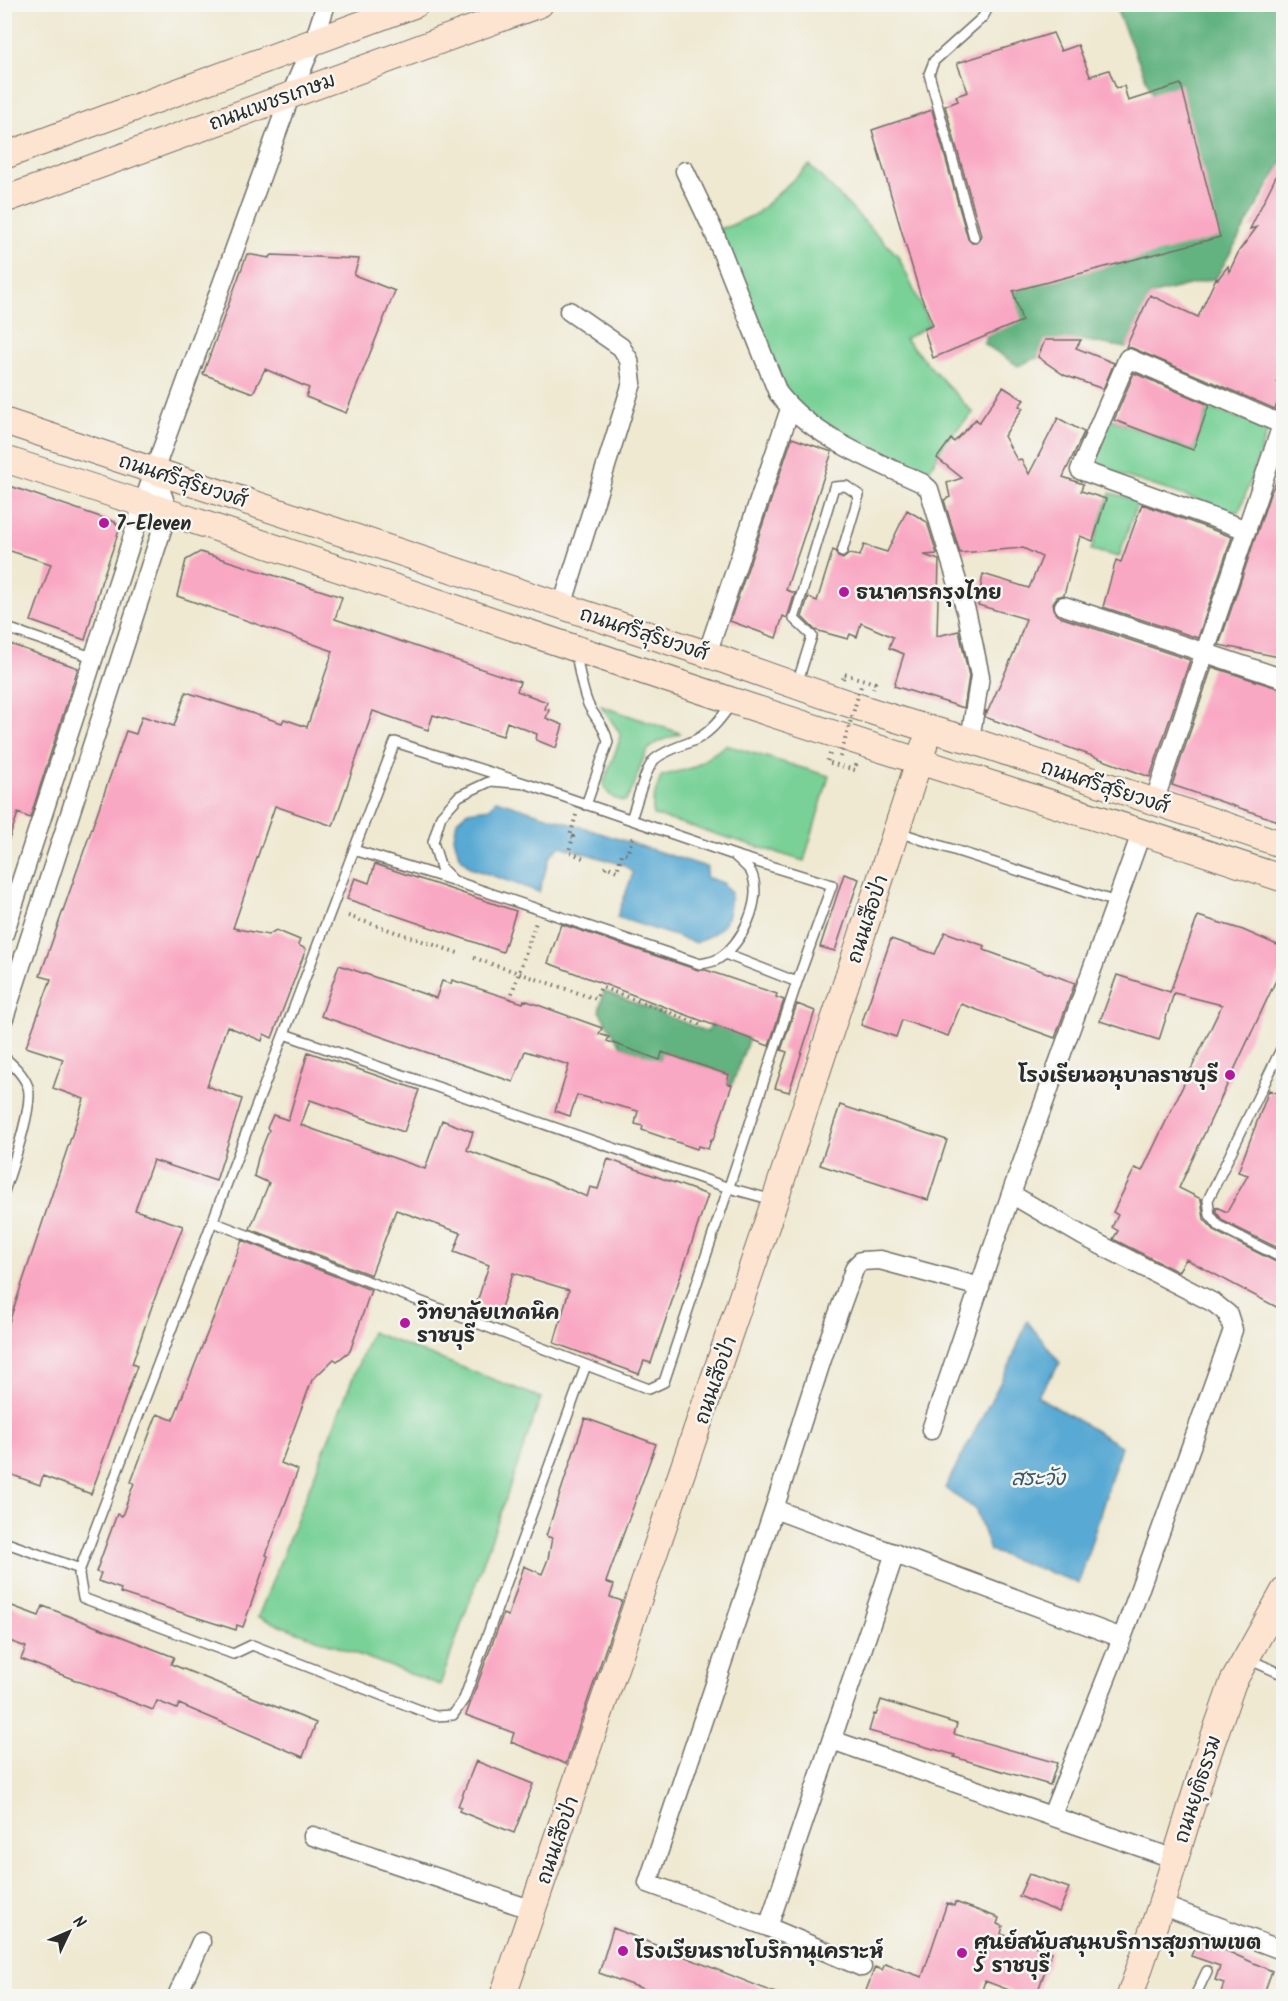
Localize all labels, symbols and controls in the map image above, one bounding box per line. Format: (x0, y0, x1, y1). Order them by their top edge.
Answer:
street label: ถนนเพชรเกษม (205, 65, 341, 141)
street label: ถนนศรีสุริยวงศ์ (114, 446, 252, 518)
place label: 7-Eleven (116, 509, 191, 541)
marker: 7-Eleven (97, 516, 111, 530)
place label: ธนาคารกรุงไทย (856, 578, 1002, 610)
marker: ธนาคารกรุงไทย (837, 585, 851, 599)
street label: ถนนศรีสุริยวงศ์ (575, 599, 713, 671)
street label: ถนนศรีสุริยวงศ์ (1036, 752, 1174, 824)
street label: ถนนเสือป่า (840, 871, 898, 968)
place label: โรงเรียนอนุบาลราชบุรี (1018, 1061, 1218, 1093)
marker: โรงเรียนอนุบาลราชบุรี (1223, 1068, 1237, 1082)
place label: วิทยาลัยเทคนิค ราชบุรี (417, 1298, 559, 1353)
marker: วิทยาลัยเทคนิค ราชบุรี (398, 1316, 412, 1330)
street label: ถนนเสือป่า (687, 1332, 747, 1429)
water label: สระวัง (1011, 1463, 1066, 1496)
street label: ถนนยุติธรรม (1166, 1732, 1231, 1848)
street label: ถนนเสือป่า (529, 1792, 589, 1889)
north arrow (39, 1902, 99, 1962)
text: N (66, 1910, 91, 1935)
place label: ศูนย์สนับสนุนบริการสุขภาพเขต 5 ราชบุรี (973, 1928, 1261, 1983)
place label: โรงเรียนราชโบริกานุเคราะห์ (634, 1937, 884, 1969)
marker: โรงเรียนราชโบริกานุเคราะห์ (616, 1944, 630, 1958)
marker: ศูนย์สนับสนุนบริการสุขภาพเขต 5 ราชบุรี (955, 1946, 969, 1960)

